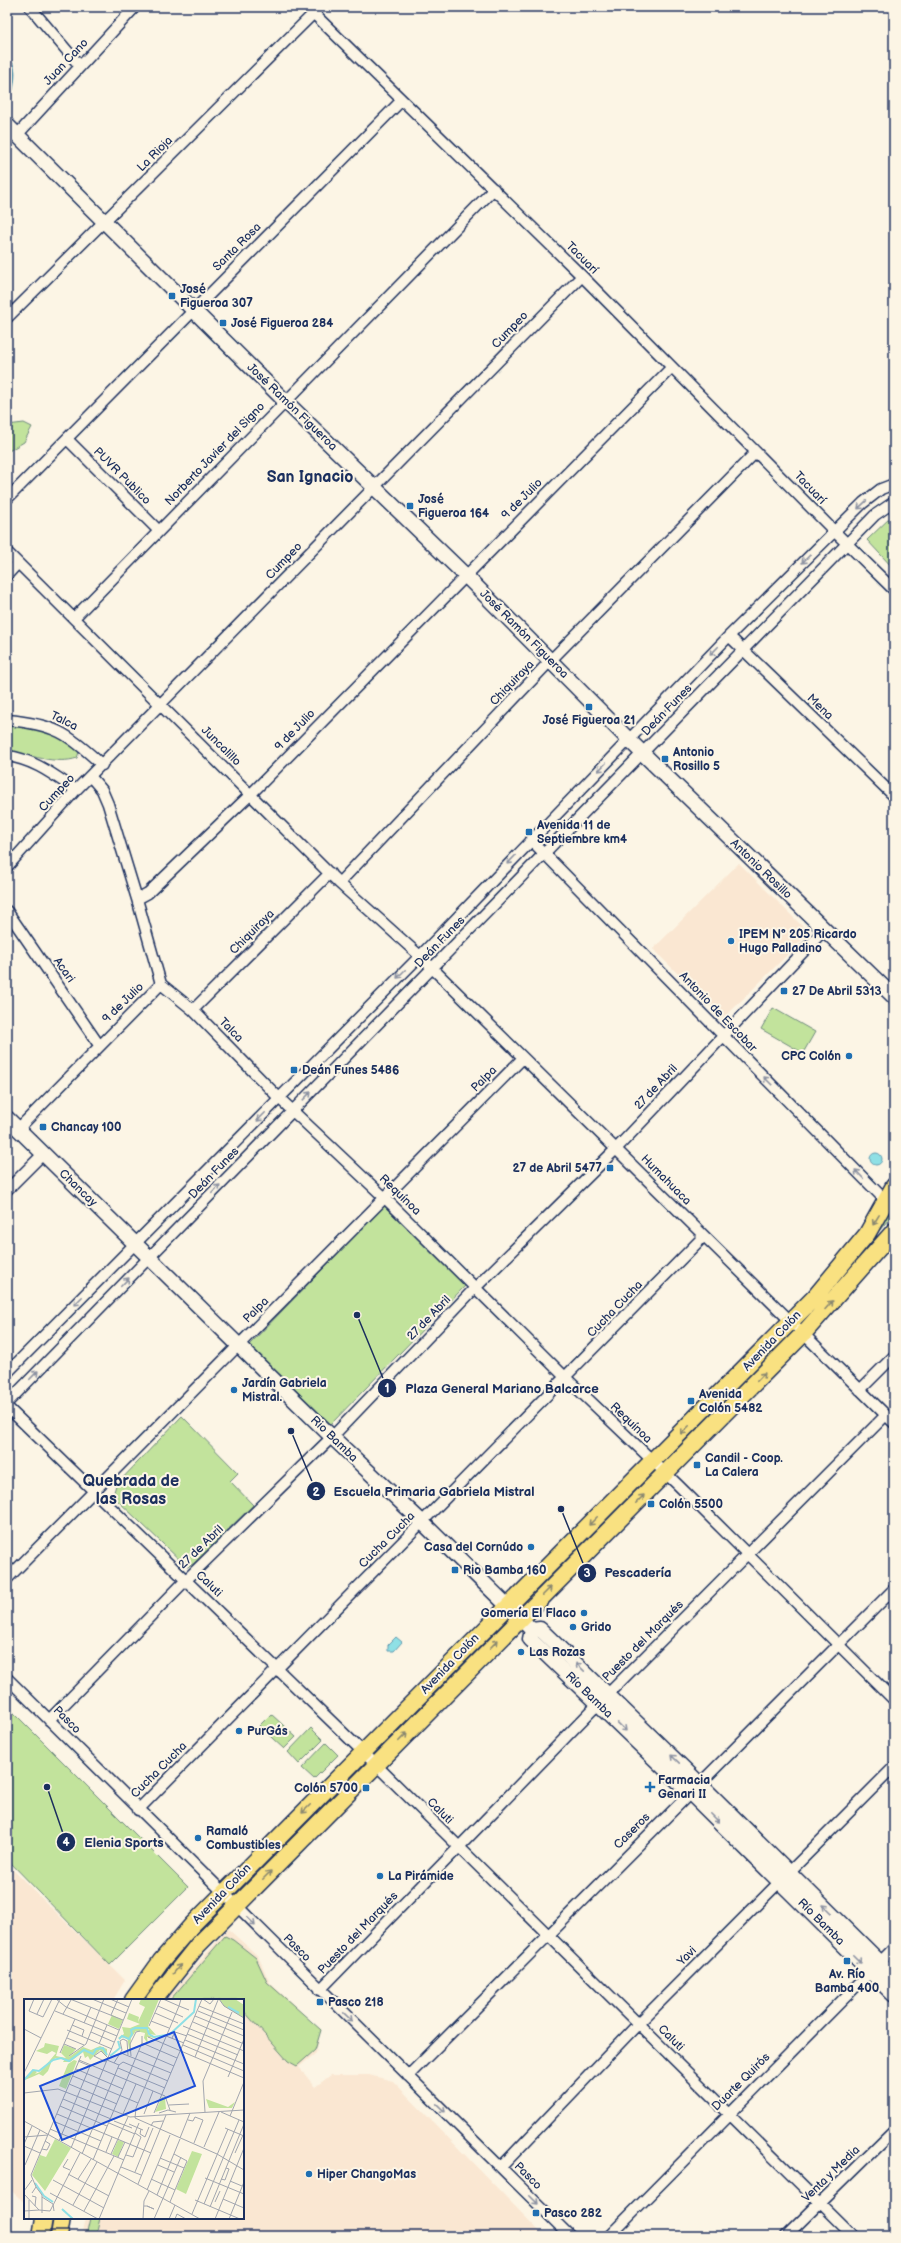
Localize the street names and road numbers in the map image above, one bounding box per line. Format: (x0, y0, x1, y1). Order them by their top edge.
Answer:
street label: Juan Cano (41, 35, 92, 89)
street label: La Rioja (134, 133, 176, 175)
street label: Santa Rosa (210, 220, 264, 274)
street label: Tacuarí (563, 239, 601, 277)
street label: Cumpeo (489, 308, 532, 352)
street label: José Ramón Figueroa (244, 360, 340, 454)
street label: Norberto Javier del Signo (162, 399, 268, 509)
street label: PUVR Publico (90, 444, 154, 508)
street label: Tacuarí (791, 468, 829, 508)
street label: 9 de Julio (498, 475, 546, 523)
street label: Cumpeo (263, 539, 306, 583)
street label: José Ramón Figueroa (476, 586, 572, 682)
street label: Chiquiraya (487, 657, 537, 709)
street label: Deán Funes (639, 681, 695, 739)
street label: Mena (804, 691, 837, 723)
street label: 9 de Julio (272, 706, 319, 754)
street label: Talca (48, 708, 80, 734)
street label: Juncalillo (198, 723, 244, 769)
street label: Cumpeo (36, 771, 78, 815)
street label: Antonio Rosillo (727, 836, 795, 902)
street label: Chiquiraya (226, 906, 278, 958)
street label: Deán Funes (412, 913, 468, 971)
street label: Acari (50, 954, 78, 986)
street label: Antonio de Escobar (676, 969, 761, 1056)
street label: 9 de Julio (99, 979, 147, 1026)
street label: Talca (216, 1015, 246, 1046)
street label: 27 de Abril (631, 1061, 681, 1113)
street label: Palpa (468, 1063, 500, 1095)
street label: Deán Funes (186, 1144, 242, 1202)
street label: Humahuaca (638, 1152, 695, 1209)
street label: Chancay (56, 1166, 101, 1210)
street label: Requínoa (376, 1171, 424, 1219)
street label: Cucha Cucha (584, 1277, 646, 1341)
street label: 27 de Abril (404, 1292, 454, 1344)
street label: Palpa (240, 1294, 272, 1326)
street label: Avenida Colón (740, 1308, 805, 1374)
street label: Requínoa (607, 1399, 655, 1447)
street label: Rio Bamba (307, 1413, 361, 1465)
street label: Cucha Cucha (356, 1509, 418, 1571)
street label: 27 de Abril (175, 1522, 227, 1572)
street label: Caluti (193, 1568, 226, 1600)
street label: Puesto del Marqués (599, 1597, 687, 1685)
street label: Avenida Colón (418, 1631, 483, 1697)
street label: Río Bamba (562, 1669, 616, 1721)
street label: Pasco (50, 1703, 84, 1737)
street label: Cucha Cucha (128, 1739, 190, 1801)
street label: Caluti (424, 1795, 456, 1827)
street label: Caseros (611, 1810, 653, 1852)
street label: Avenida Colón (190, 1861, 255, 1927)
street label: Puesto del Marqués (315, 1889, 401, 1977)
street label: Río Bamba (794, 1895, 848, 1949)
street label: Pasco (280, 1931, 314, 1965)
street label: Yavi (673, 1943, 700, 1970)
street label: Caluti (655, 2022, 687, 2054)
street label: Duarte Quirós (709, 2050, 773, 2114)
street label: Venta y Media (799, 2142, 863, 2205)
street label: Pasco (511, 2159, 545, 2193)

